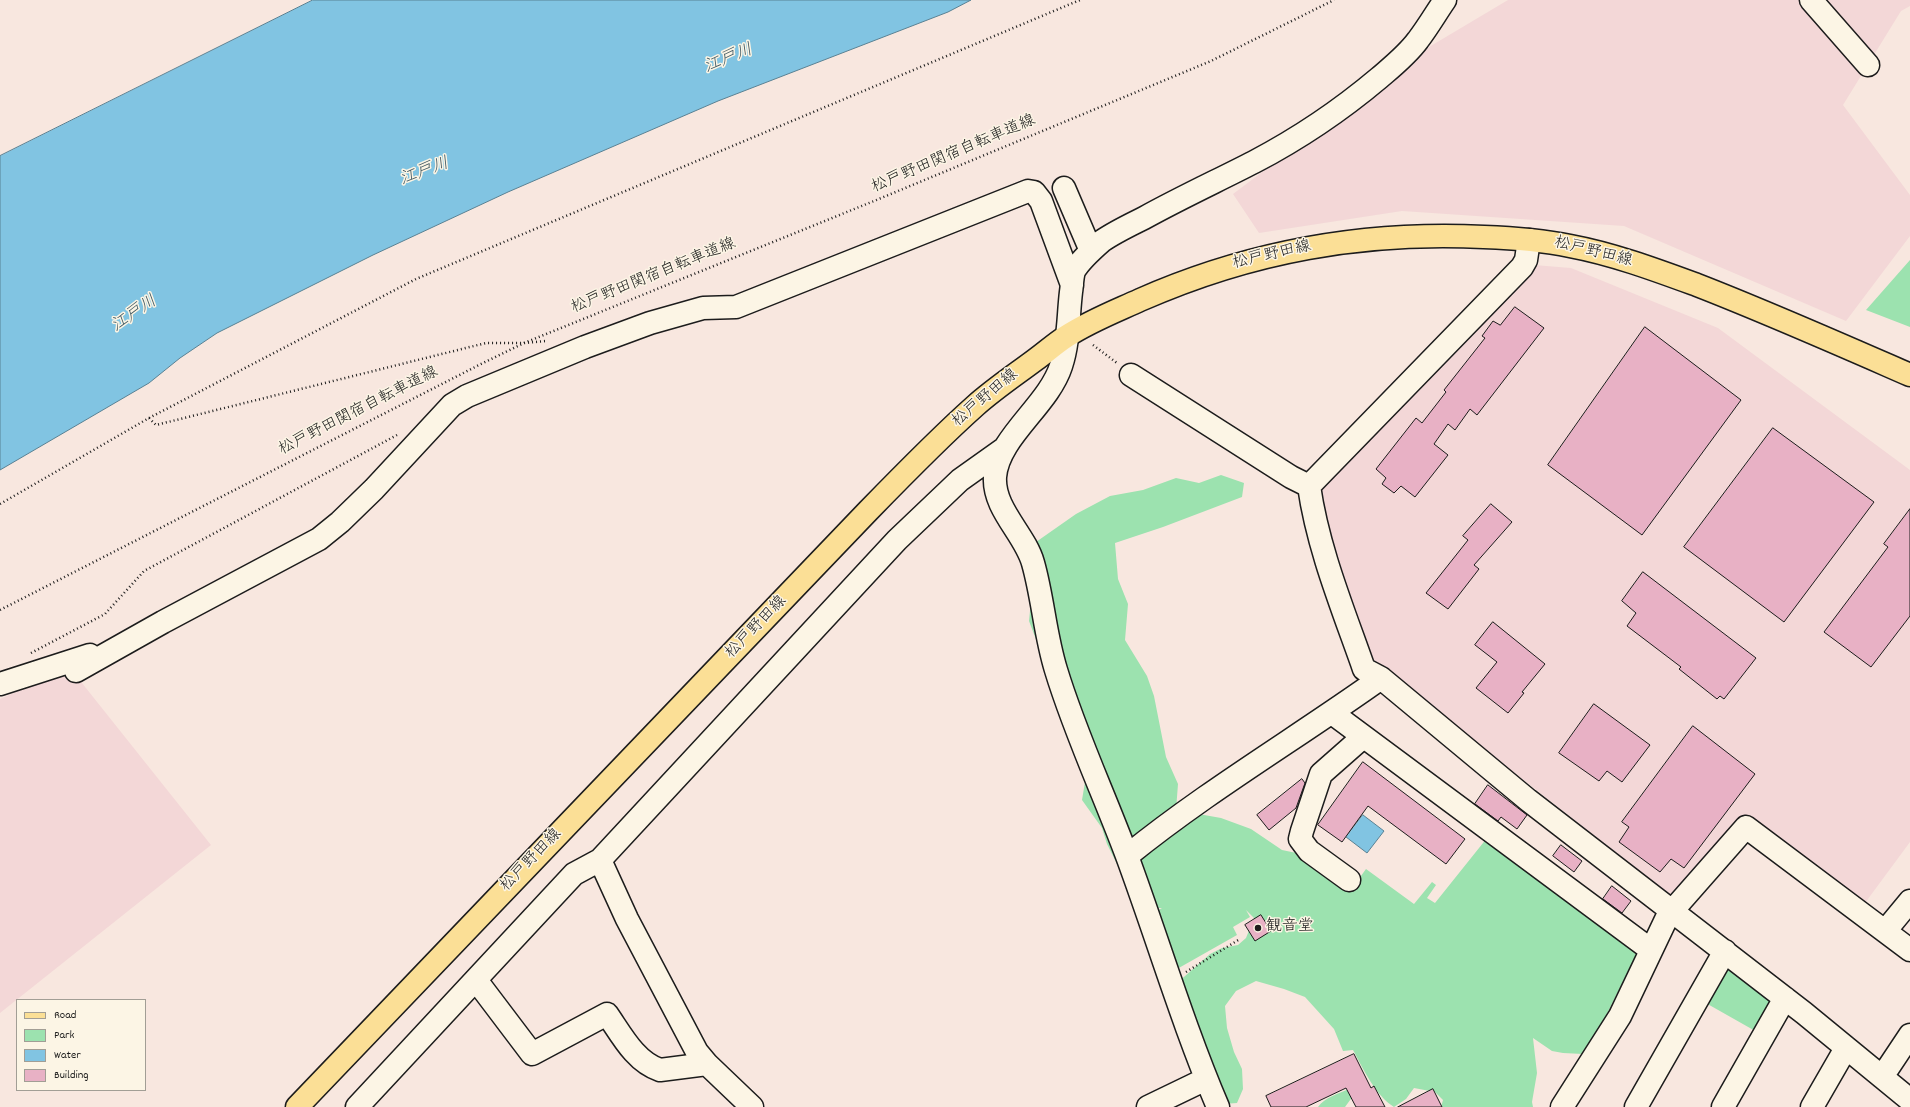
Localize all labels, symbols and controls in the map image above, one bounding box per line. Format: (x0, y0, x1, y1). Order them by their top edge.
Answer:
water label: 江戸川 (702, 41, 756, 79)
street label: 松戸野田関宿自転車道線 (869, 112, 1039, 198)
water label: 江戸川 (398, 155, 452, 191)
street label: 松戸野田線 (1552, 234, 1634, 272)
street label: 松戸野田関宿自転車道線 (569, 235, 739, 319)
street label: 松戸野田線 (1231, 238, 1313, 274)
water label: 江戸川 (108, 292, 162, 338)
street label: 松戸野田関宿自転車道線 (276, 363, 442, 461)
street label: 松戸野田線 (949, 366, 1023, 432)
street label: 松戸野田線 (722, 593, 792, 663)
street label: 松戸野田線 (497, 826, 567, 896)
place label: 観音堂 (1266, 918, 1314, 938)
marker: 観音堂 (1253, 923, 1263, 933)
legend (16, 999, 146, 1091)
text: Road (54, 1007, 76, 1024)
text: Park (54, 1027, 74, 1044)
text: Water (54, 1047, 81, 1064)
text: Building (54, 1067, 89, 1084)

